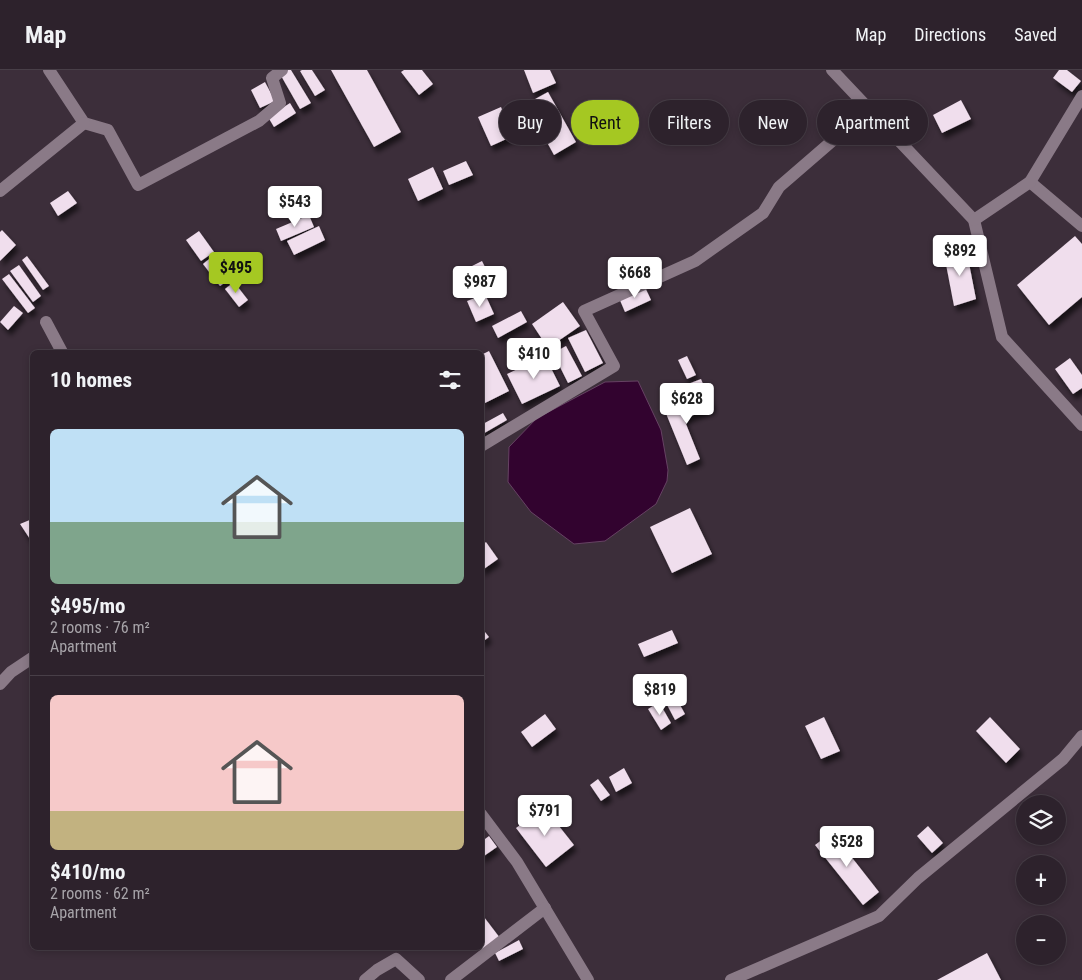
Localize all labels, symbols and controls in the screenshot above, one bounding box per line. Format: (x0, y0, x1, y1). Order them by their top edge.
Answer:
text: Map (25, 21, 66, 49)
text: Map (855, 24, 886, 45)
text: Directions (914, 24, 986, 45)
text: Saved (1014, 24, 1057, 45)
chip: Buy (499, 100, 561, 145)
chip: Rent (571, 100, 639, 145)
chip: Filters (649, 100, 729, 145)
chip: New (739, 100, 807, 145)
chip: Apartment (817, 100, 928, 145)
pin: $543 (265, 186, 325, 228)
text: $543 (279, 192, 311, 211)
pin: $892 (930, 234, 990, 277)
text: $892 (944, 241, 976, 260)
pin: $495 (206, 252, 266, 294)
pin: $668 (605, 256, 665, 299)
text: $495 (220, 258, 252, 277)
text: $668 (619, 263, 651, 282)
pin: $987 (450, 266, 510, 308)
text: $987 (464, 272, 496, 291)
pin: $410 (504, 338, 564, 380)
text: $410 (518, 344, 550, 363)
icon: filters (436, 366, 464, 394)
text: 10 homes (50, 368, 132, 392)
pin: $628 (657, 382, 717, 425)
text: $628 (671, 389, 703, 408)
icon: home (212, 462, 302, 552)
text: $495/mo (50, 594, 125, 618)
text: 2 rooms · 76 m² (50, 618, 150, 637)
text: Apartment (50, 637, 117, 656)
pin: $819 (630, 674, 690, 716)
text: $819 (644, 680, 676, 699)
icon: home (212, 727, 302, 817)
pin: $791 (515, 794, 575, 837)
map controls (1016, 795, 1066, 965)
button: layers (1016, 795, 1066, 845)
text: $791 (529, 801, 561, 820)
pin: $528 (817, 826, 877, 868)
text: $528 (831, 832, 863, 851)
button: + (1016, 855, 1066, 905)
text: $410/mo (50, 860, 125, 884)
text: 2 rooms · 62 m² (50, 884, 150, 903)
text: Apartment (50, 903, 117, 922)
button: − (1016, 915, 1066, 965)

